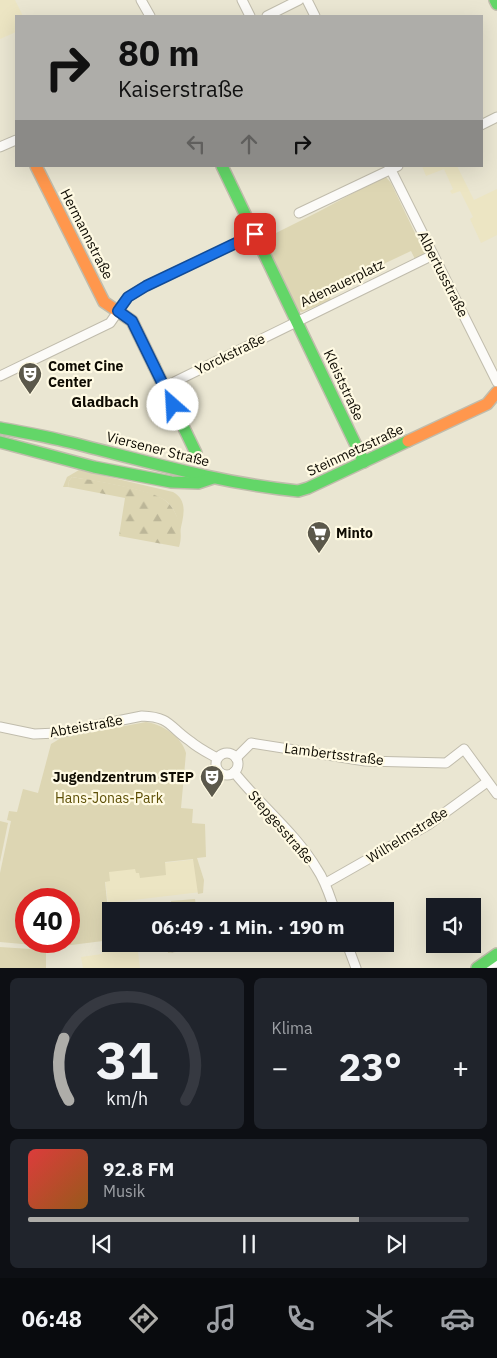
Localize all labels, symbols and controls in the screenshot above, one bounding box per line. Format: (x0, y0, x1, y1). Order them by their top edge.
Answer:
text: 80 m (118, 30, 200, 76)
icon: right (35, 35, 100, 100)
text: Kaiserstraße (118, 74, 244, 103)
icon: left (182, 130, 210, 158)
icon: ahead (235, 130, 263, 158)
icon: right (288, 130, 316, 158)
street label: Hermannstraße (56, 186, 118, 283)
pin (234, 213, 276, 255)
icon: arrive (241, 220, 269, 248)
street label: Albertusstraße (414, 228, 473, 320)
street label: Adenauerplatz (297, 255, 388, 311)
street label: Yorckstraße (192, 329, 268, 379)
street label: Kleiststraße (320, 347, 368, 424)
place label: Comet Cine Center (48, 357, 124, 391)
theatre icon: Comet Cine Center (17, 361, 43, 395)
position arrow (146, 378, 198, 430)
district label: Gladbach (71, 392, 139, 411)
street label: Steinmetzstraße (304, 420, 406, 480)
street label: Viersener Straße (105, 427, 212, 471)
supermarket icon: Minto (306, 520, 332, 554)
place label: Minto (336, 524, 373, 542)
street label: Abteistraße (48, 711, 124, 741)
street label: Lambertsstraße (283, 739, 385, 769)
theatre icon: Jugendzentrum STEP (199, 764, 225, 798)
place label: Jugendzentrum STEP (53, 768, 194, 786)
street label: Stepgesstraße (244, 787, 318, 868)
park label: Hans-Jonas-Park (55, 789, 164, 807)
street label: Wilhelmstraße (363, 803, 451, 867)
speed limit sign: 40 (15, 888, 80, 953)
map controls (426, 898, 481, 953)
button: sound (426, 898, 481, 953)
text: 06:49 · 1 Min. · 190 m (151, 915, 345, 939)
text: Klima (272, 1018, 313, 1038)
text: 31 (96, 1026, 158, 1093)
text: 23° (339, 1042, 402, 1091)
text: − (272, 1049, 288, 1086)
text: + (452, 1049, 469, 1086)
text: km/h (106, 1087, 148, 1110)
text: 92.8 FM (103, 1157, 174, 1181)
text: Musik (103, 1181, 145, 1201)
icon: previous (88, 1230, 116, 1258)
icon: pause (235, 1230, 263, 1258)
icon: next (382, 1230, 410, 1258)
icon: directions (126, 1301, 161, 1336)
icon: music (204, 1301, 239, 1336)
icon: phone (283, 1301, 318, 1336)
icon: climate (362, 1301, 397, 1336)
icon: car (440, 1301, 475, 1336)
text: 06:48 (22, 1304, 82, 1333)

